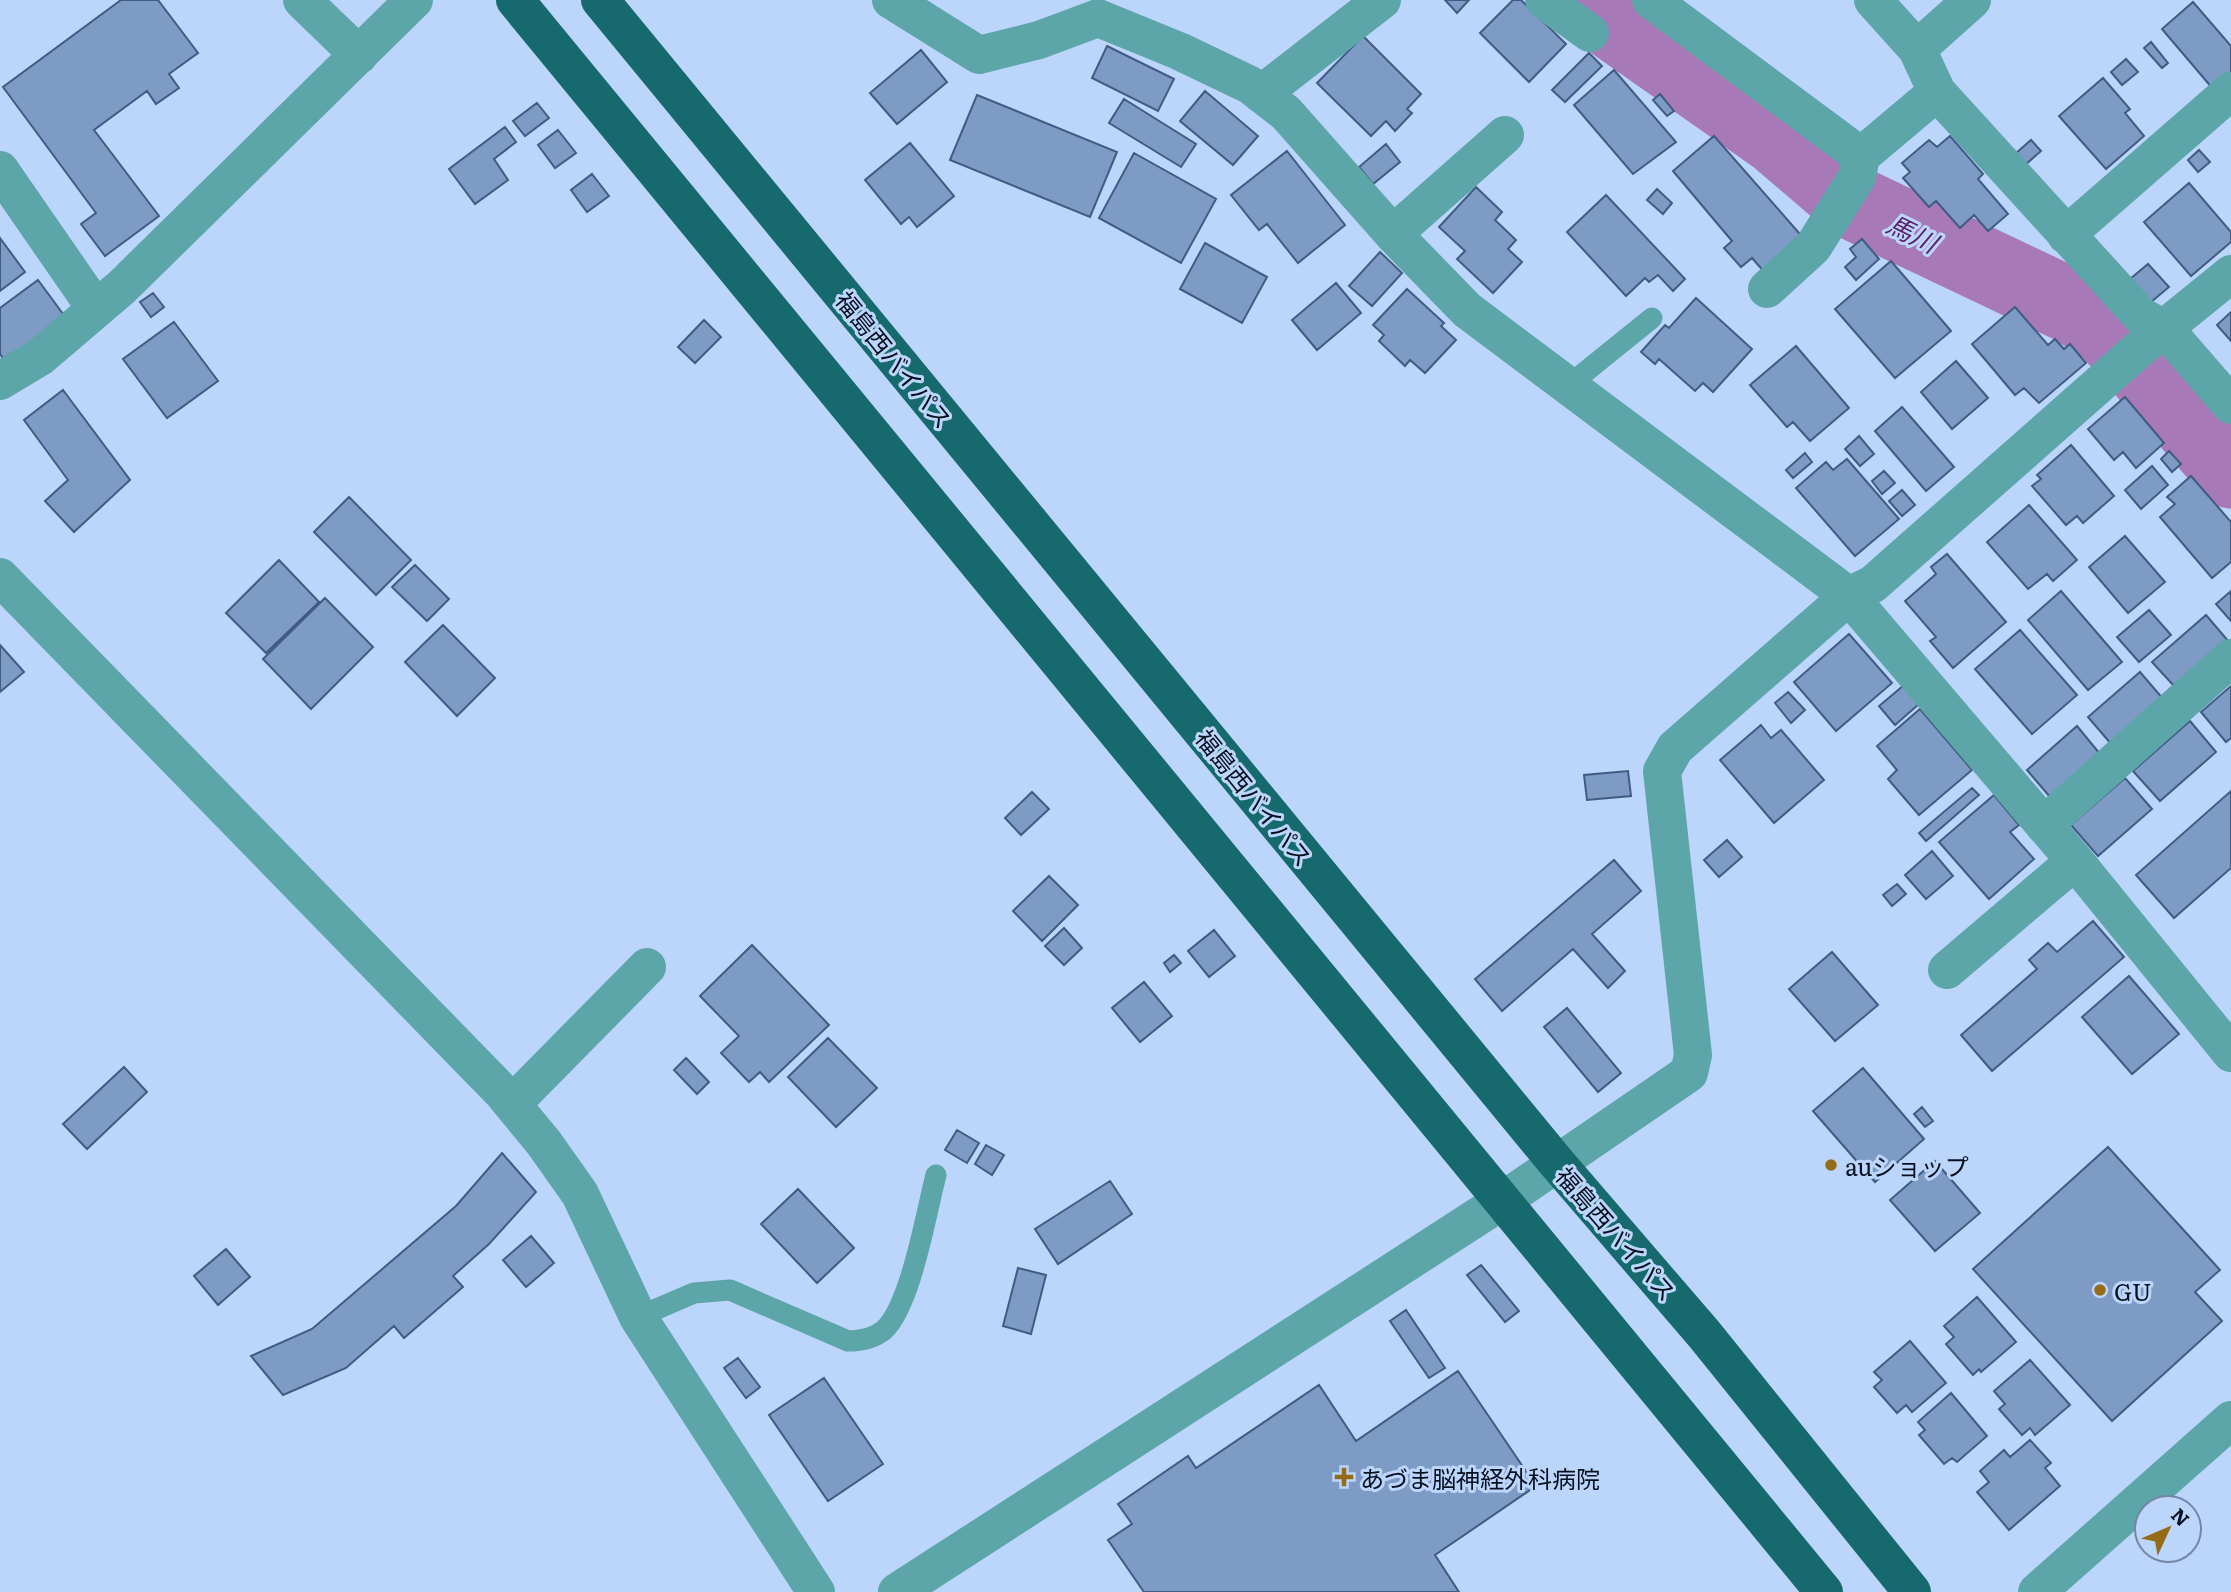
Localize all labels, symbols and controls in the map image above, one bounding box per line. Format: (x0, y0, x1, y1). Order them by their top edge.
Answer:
water label: 馬川 (1881, 203, 1948, 262)
street label: 福島西バイパス (829, 283, 961, 435)
street label: 福島西バイパス (1189, 721, 1321, 873)
place label: auショップ (1845, 1148, 1969, 1183)
marker: auショップ (1823, 1157, 1839, 1173)
street label: 福島西バイパス (1549, 1158, 1685, 1308)
place label: GU (2114, 1273, 2151, 1308)
marker: GU (2092, 1282, 2108, 1298)
place label: あづま脳神経外科病院 (1360, 1460, 1600, 1495)
marker: あづま脳神経外科病院 (1334, 1467, 1354, 1487)
north arrow (2133, 1494, 2203, 1564)
text: N (2165, 1501, 2197, 1532)

